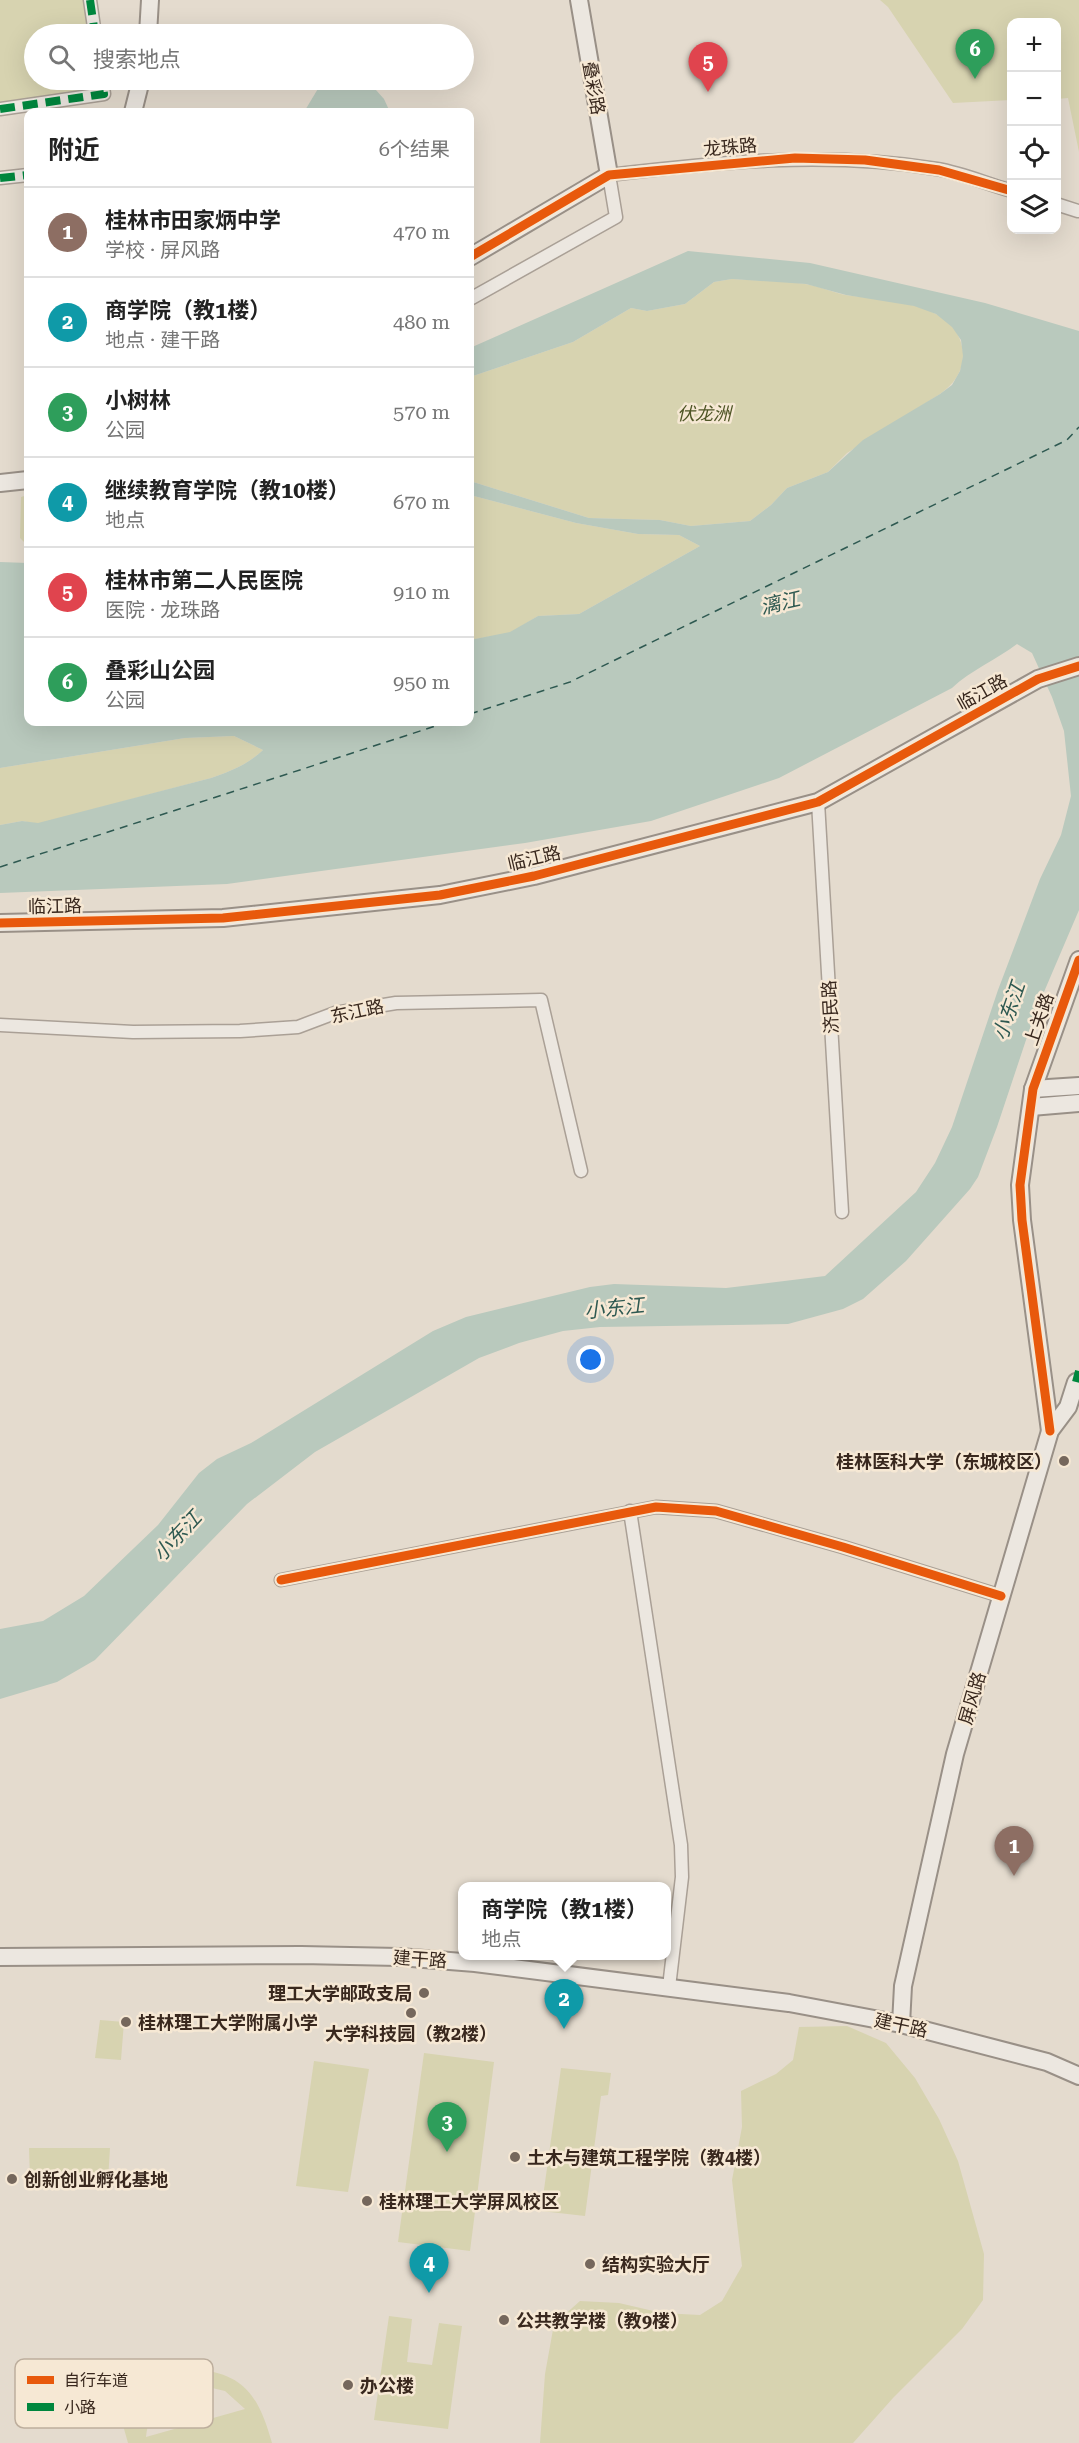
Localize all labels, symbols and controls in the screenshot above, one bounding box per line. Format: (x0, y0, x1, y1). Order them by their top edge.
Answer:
map controls (1007, 18, 1061, 234)
button: + (1007, 18, 1061, 72)
search box (24, 24, 474, 90)
pin: 6 (956, 29, 994, 79)
icon: search (45, 41, 78, 74)
pin: 5 (688, 42, 728, 92)
text: 搜索地点 (93, 47, 181, 72)
street label: 叠彩路 (579, 60, 609, 116)
button: − (1007, 72, 1061, 126)
button: locate (1007, 126, 1061, 180)
street label: 龙珠路 (702, 134, 758, 160)
text: 附近 (48, 135, 100, 165)
text: 6个结果 (379, 137, 450, 161)
button: layers (1007, 180, 1061, 234)
text: 桂林市田家炳中学 (105, 208, 281, 233)
text: 1 (62, 220, 73, 244)
text: 470 m (393, 220, 450, 244)
text: 学校 · 屏风路 (105, 238, 220, 262)
text: 商学院（教1楼） (105, 298, 271, 323)
text: 2 (62, 310, 73, 334)
text: 480 m (393, 310, 450, 334)
text: 地点 · 建干路 (105, 328, 220, 352)
text: 小树林 (105, 388, 171, 413)
text: 3 (62, 400, 73, 424)
text: 570 m (393, 400, 450, 424)
park label: 伏龙洲 (677, 403, 734, 424)
text: 公园 (105, 418, 145, 442)
text: 继续教育学院（教10楼） (105, 478, 350, 503)
text: 4 (62, 490, 73, 514)
text: 670 m (393, 490, 450, 514)
text: 地点 (105, 508, 145, 532)
text: 桂林市第二人民医院 (105, 568, 303, 593)
text: 5 (62, 580, 73, 604)
text: 910 m (393, 580, 450, 604)
water label: 漓江 (758, 586, 804, 619)
text: 医院 · 龙珠路 (105, 598, 220, 622)
text: 叠彩山公园 (105, 658, 215, 683)
text: 6 (62, 670, 73, 694)
text: 950 m (393, 670, 450, 694)
street label: 临江路 (953, 670, 1011, 714)
text: 公园 (105, 688, 145, 712)
street label: 临江路 (505, 842, 563, 874)
street label: 临江路 (28, 895, 82, 917)
water label: 小东江 (988, 977, 1031, 1043)
street label: 济民路 (818, 979, 842, 1035)
street label: 上关路 (1020, 990, 1058, 1048)
street label: 东江路 (328, 995, 386, 1027)
water label: 小东江 (583, 1293, 647, 1323)
your location (576, 1345, 605, 1374)
place label: 桂林医科大学（东城校区） (836, 1451, 1052, 1472)
marker: 桂林医科大学（东城校区） (1057, 1454, 1071, 1468)
water label: 小东江 (148, 1504, 208, 1566)
street label: 屏风路 (954, 1669, 990, 1727)
pin: 1 (994, 1826, 1034, 1876)
popup (458, 1882, 671, 1960)
text: 商学院（教1楼） (481, 1897, 648, 1922)
text: 地点 (481, 1927, 521, 1951)
street label: 建干路 (392, 1947, 448, 1971)
pin: 2 (544, 1980, 584, 2029)
place label: 理工大学邮政支局 (268, 1983, 412, 2004)
marker: 理工大学邮政支局 (417, 1986, 431, 2000)
marker: 大学科技园（教2楼） (404, 2006, 418, 2020)
street label: 建干路 (872, 2009, 930, 2041)
place label: 桂林理工大学附属小学 (138, 2012, 318, 2033)
marker: 桂林理工大学附属小学 (119, 2015, 133, 2029)
place label: 大学科技园（教2楼） (325, 2023, 497, 2044)
pin: 3 (428, 2102, 466, 2152)
place label: 土木与建筑工程学院（教4楼） (527, 2147, 771, 2168)
marker: 土木与建筑工程学院（教4楼） (508, 2150, 522, 2164)
place label: 创新创业孵化基地 (24, 2169, 168, 2190)
marker: 创新创业孵化基地 (5, 2172, 19, 2186)
place label: 桂林理工大学屏风校区 (379, 2191, 559, 2212)
marker: 桂林理工大学屏风校区 (360, 2194, 374, 2208)
pin: 4 (410, 2244, 448, 2293)
place label: 结构实验大厅 (602, 2254, 710, 2275)
marker: 结构实验大厅 (583, 2257, 597, 2271)
place label: 公共教学楼（教9楼） (516, 2310, 688, 2331)
marker: 公共教学楼（教9楼） (497, 2313, 511, 2327)
legend (15, 2359, 213, 2428)
text: 自行车道 (64, 2371, 128, 2390)
place label: 办公楼 (360, 2375, 414, 2396)
marker: 办公楼 (341, 2378, 355, 2392)
text: 小路 (64, 2398, 96, 2417)

